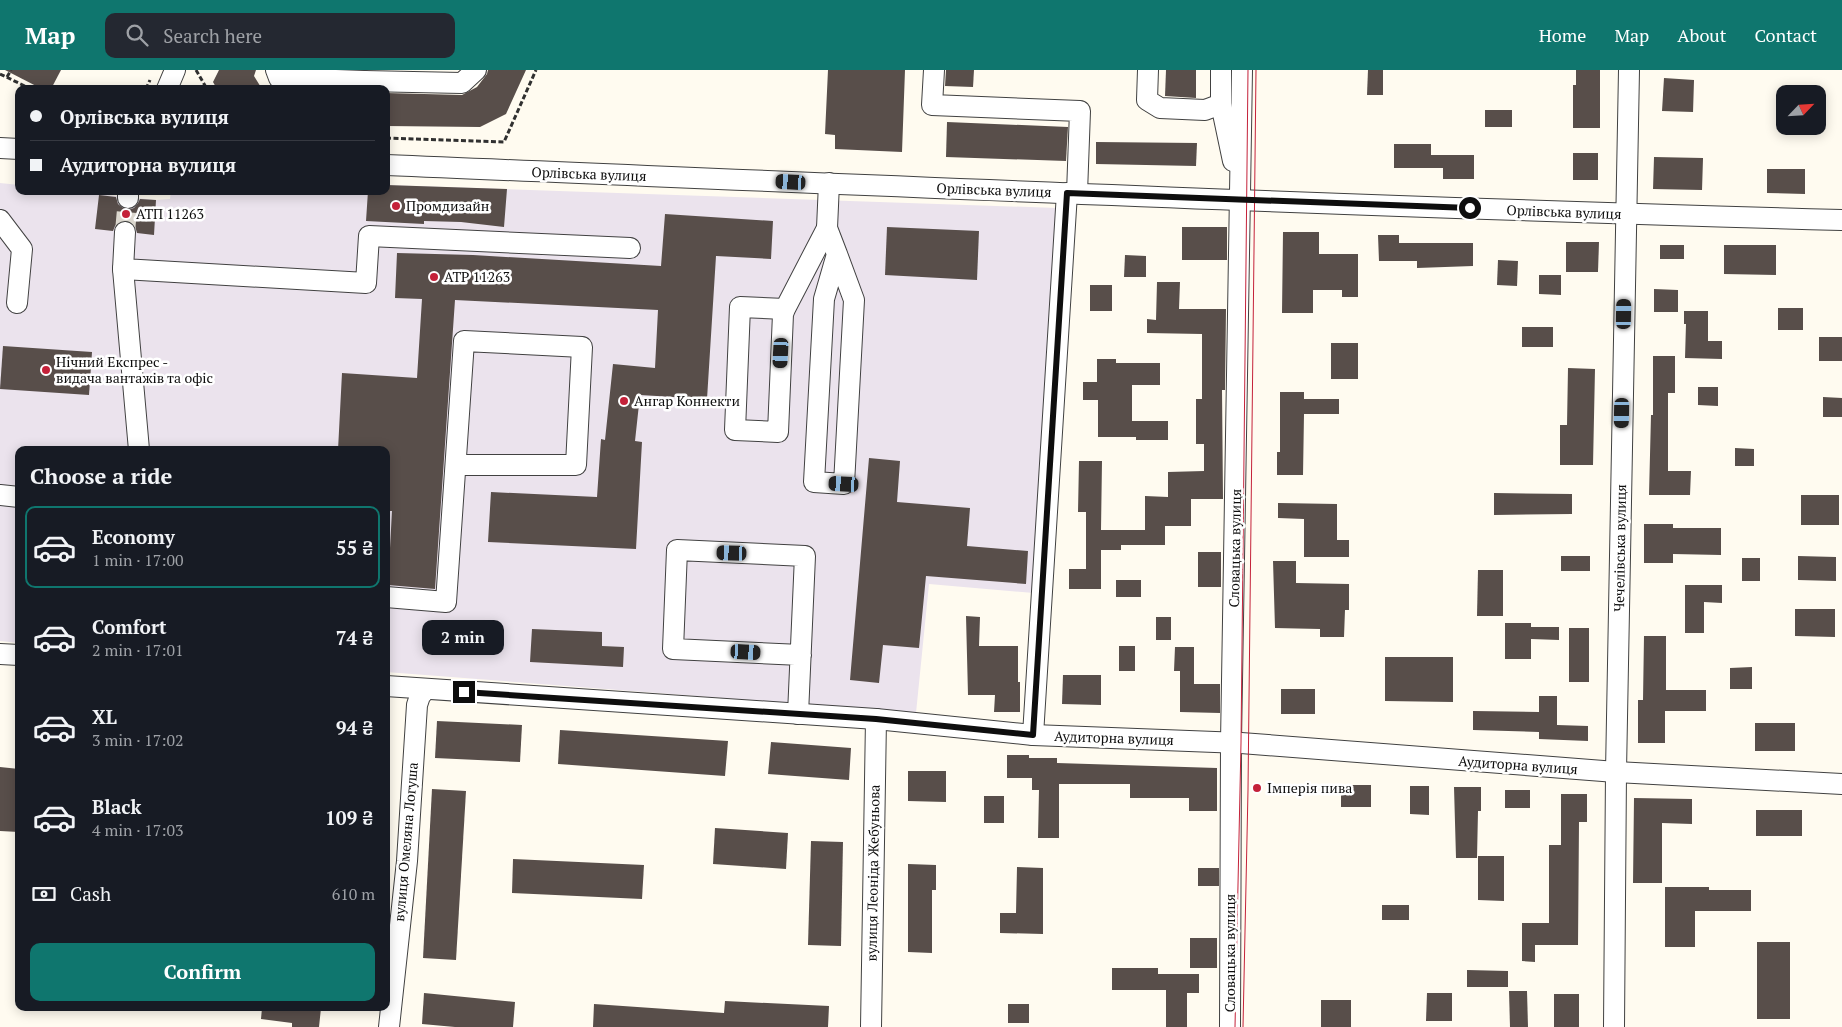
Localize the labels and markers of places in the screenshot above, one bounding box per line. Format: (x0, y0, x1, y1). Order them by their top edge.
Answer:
place label: Промдизайн (406, 196, 490, 215)
marker: Промдизайн (390, 200, 402, 212)
place label: АТП 11263 (136, 204, 204, 223)
marker: АТП 11263 (120, 208, 132, 220)
place label: ATP 11263 (444, 267, 510, 286)
marker: ATP 11263 (428, 271, 440, 283)
place label: Нічний Експрес - видача вантажів та офіс (56, 352, 213, 387)
marker: Нічний Експрес - видача вантажів та офіс (40, 364, 52, 376)
place label: Ангар Коннекти (634, 391, 740, 410)
marker: Ангар Коннекти (618, 395, 630, 407)
place label: Імперія пива (1267, 778, 1352, 797)
marker: Імперія пива (1251, 782, 1263, 794)

